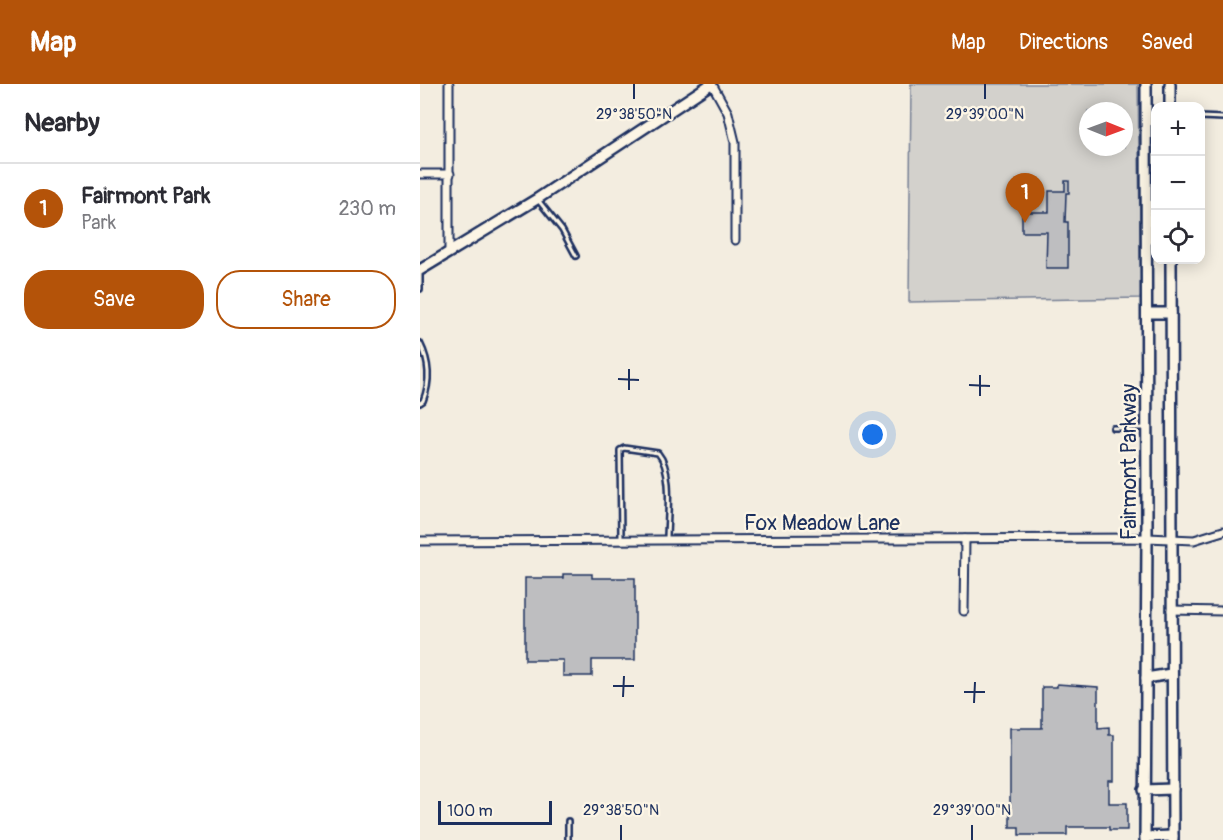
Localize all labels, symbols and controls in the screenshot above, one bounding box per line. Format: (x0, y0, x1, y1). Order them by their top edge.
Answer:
text: Map (30, 25, 76, 60)
text: Map (951, 29, 986, 56)
text: Directions (1019, 29, 1108, 56)
text: Saved (1141, 29, 1193, 56)
north arrow (1079, 102, 1133, 156)
map controls (1151, 102, 1205, 264)
button: + (1151, 102, 1205, 156)
text: 29°38'50"N (596, 105, 672, 124)
text: 29°39'00"N (946, 105, 1024, 124)
text: Nearby (24, 107, 100, 139)
button: − (1151, 156, 1205, 210)
pin: 1 (1006, 174, 1044, 223)
text: Fairmont Park (81, 182, 210, 210)
text: 1 (40, 196, 47, 221)
text: 230 m (339, 196, 396, 221)
text: Park (81, 210, 116, 235)
button: locate (1151, 210, 1205, 264)
button: Save (24, 270, 204, 329)
button: Share (216, 270, 396, 329)
street label: Fairmont Parkway (1116, 384, 1143, 540)
your location (858, 420, 887, 449)
street label: Fox Meadow Lane (744, 510, 901, 537)
scale bar (438, 798, 552, 826)
text: 100 m (447, 801, 493, 821)
text: 29°38'50"N (583, 801, 659, 820)
text: 29°39'00"N (933, 801, 1011, 820)

